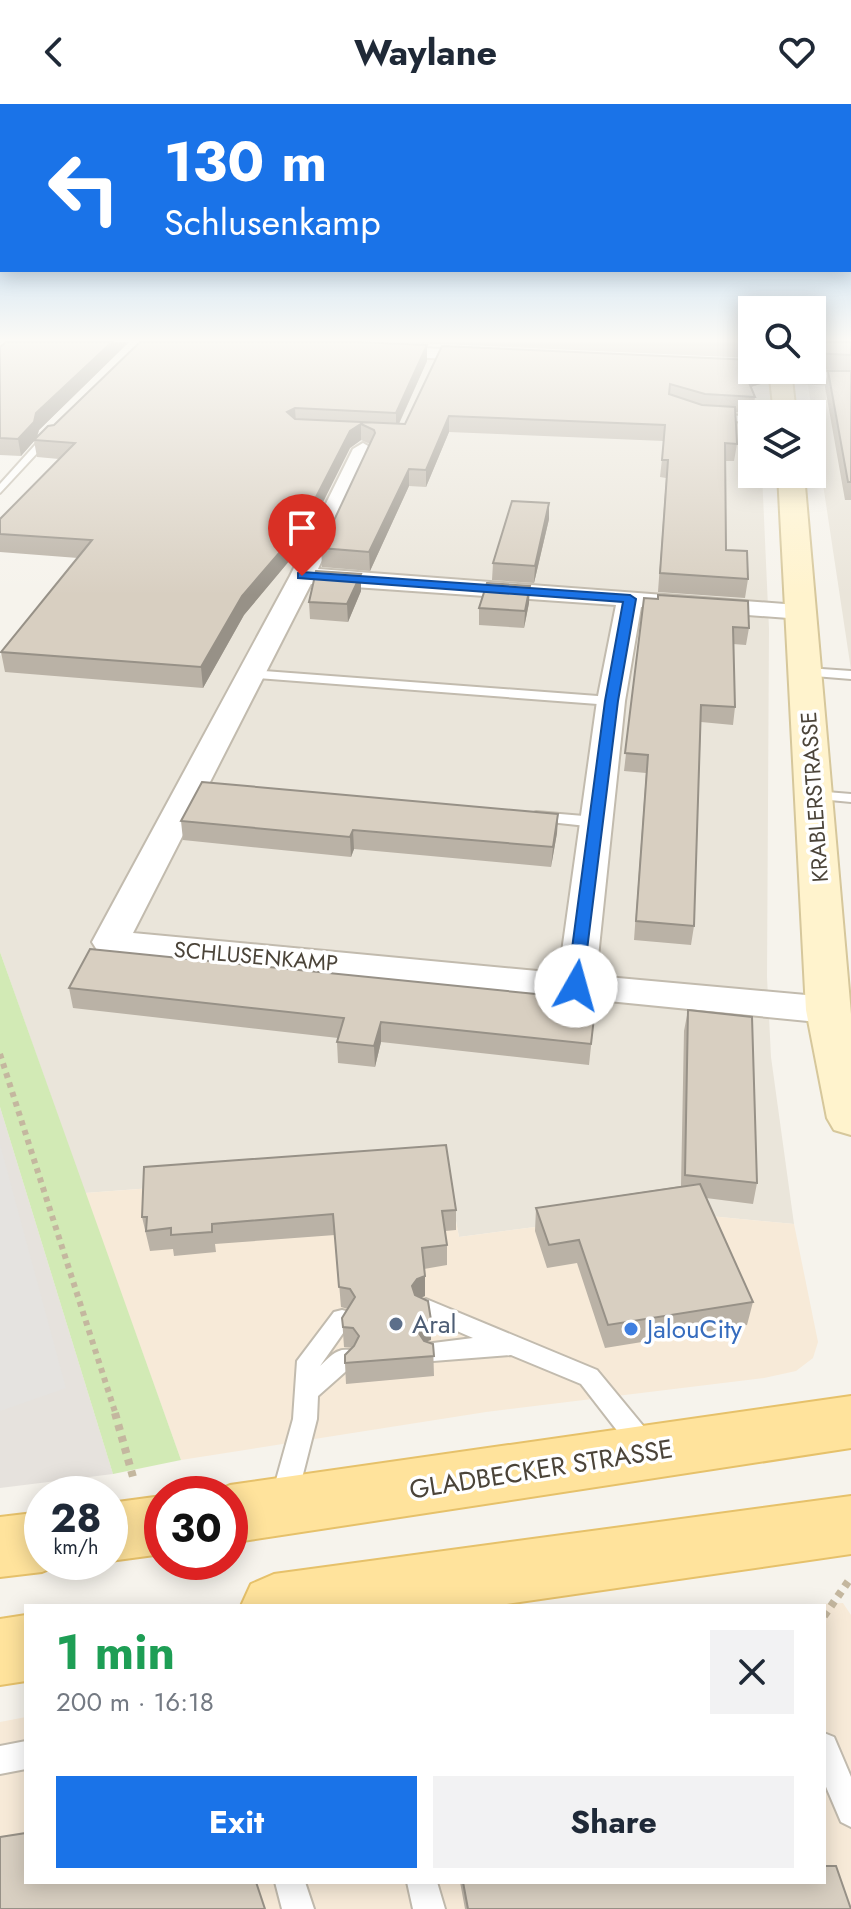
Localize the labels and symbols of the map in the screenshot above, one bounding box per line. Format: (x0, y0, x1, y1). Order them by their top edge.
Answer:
pin (268, 494, 336, 576)
street label: KRABLERSTRASSE (792, 710, 836, 884)
street label: SCHLUSENKAMP (173, 933, 339, 979)
position arrow (534, 944, 618, 1028)
place label: Aral (412, 1305, 457, 1343)
place label: JalouCity (644, 1310, 742, 1348)
marker: Aral (387, 1315, 405, 1333)
marker: JalouCity (622, 1320, 640, 1338)
street label: GLADBECKER STRASSE (407, 1429, 675, 1509)
speed limit sign: 30 (144, 1476, 248, 1580)

